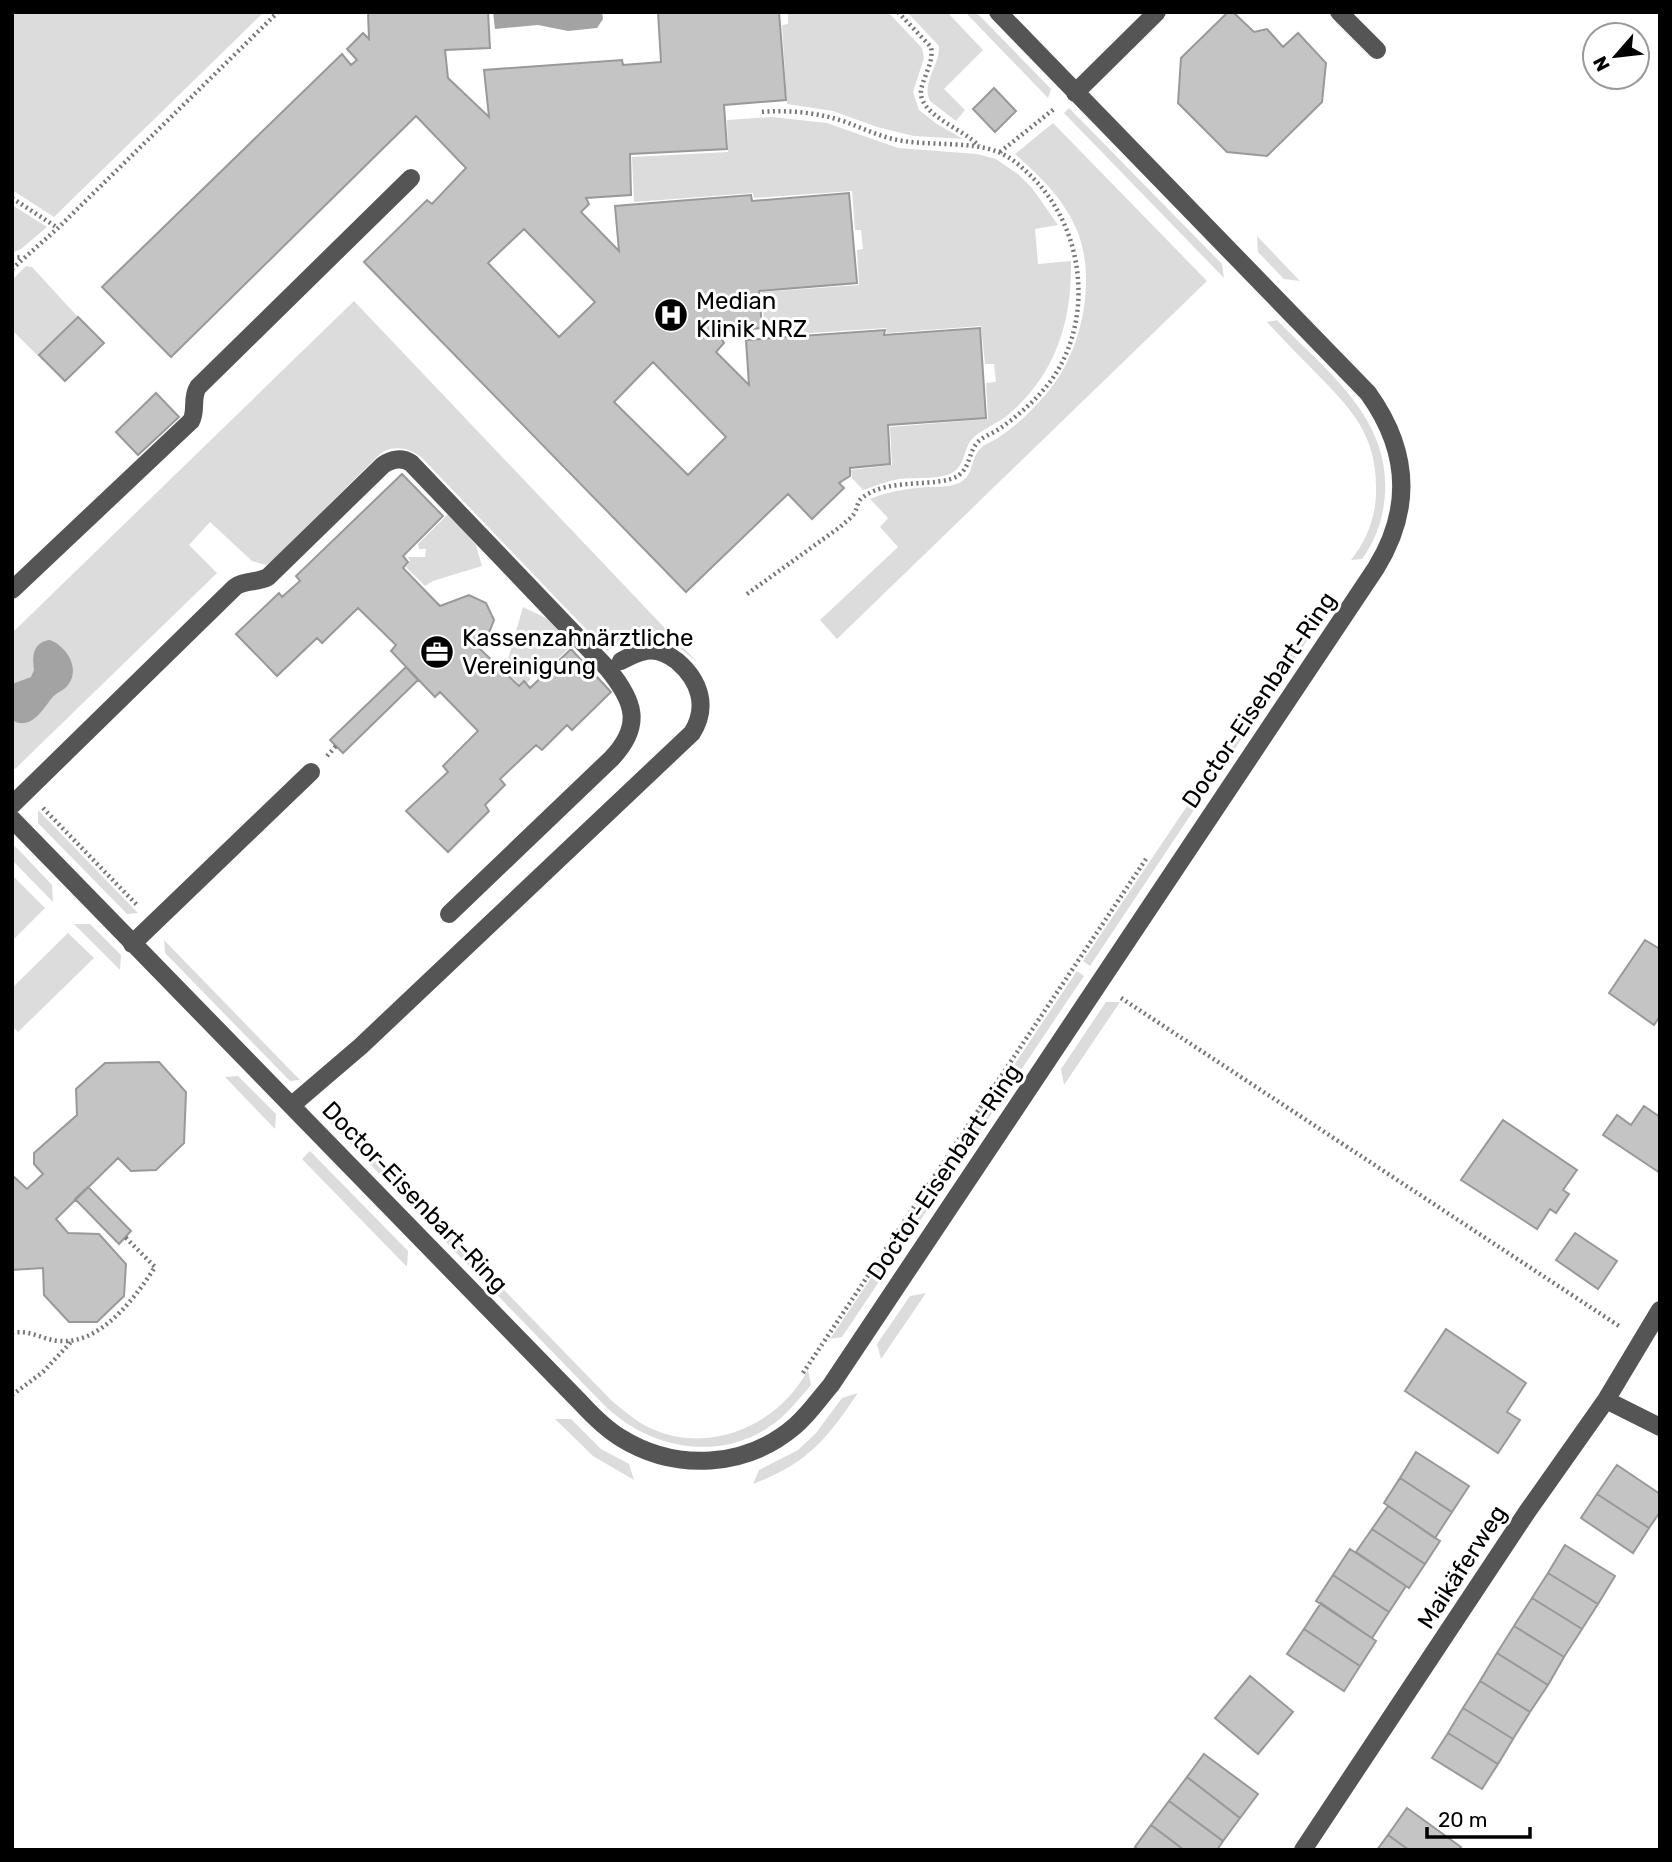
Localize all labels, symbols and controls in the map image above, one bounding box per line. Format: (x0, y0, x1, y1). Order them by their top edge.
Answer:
north arrow (1581, 21, 1651, 91)
text: N (1588, 52, 1615, 75)
place label: Median Klinik NRZ (696, 287, 807, 343)
hospital icon: Median Klinik NRZ (652, 296, 690, 334)
street label: Doctor-Eisenbart-Ring (1176, 587, 1342, 813)
place label: Kassenzahnärztliche Vereinigung (462, 624, 694, 680)
office icon: Kassenzahnärztliche Vereinigung (418, 633, 456, 671)
street label: Doctor-Eisenbart-Ring (861, 1059, 1027, 1285)
street label: Doctor-Eisenbart-Ring (317, 1096, 513, 1298)
street label: Maikäferweg (1412, 1500, 1512, 1634)
scale bar (1427, 1796, 1530, 1840)
text: 20 m (1438, 1807, 1487, 1832)

